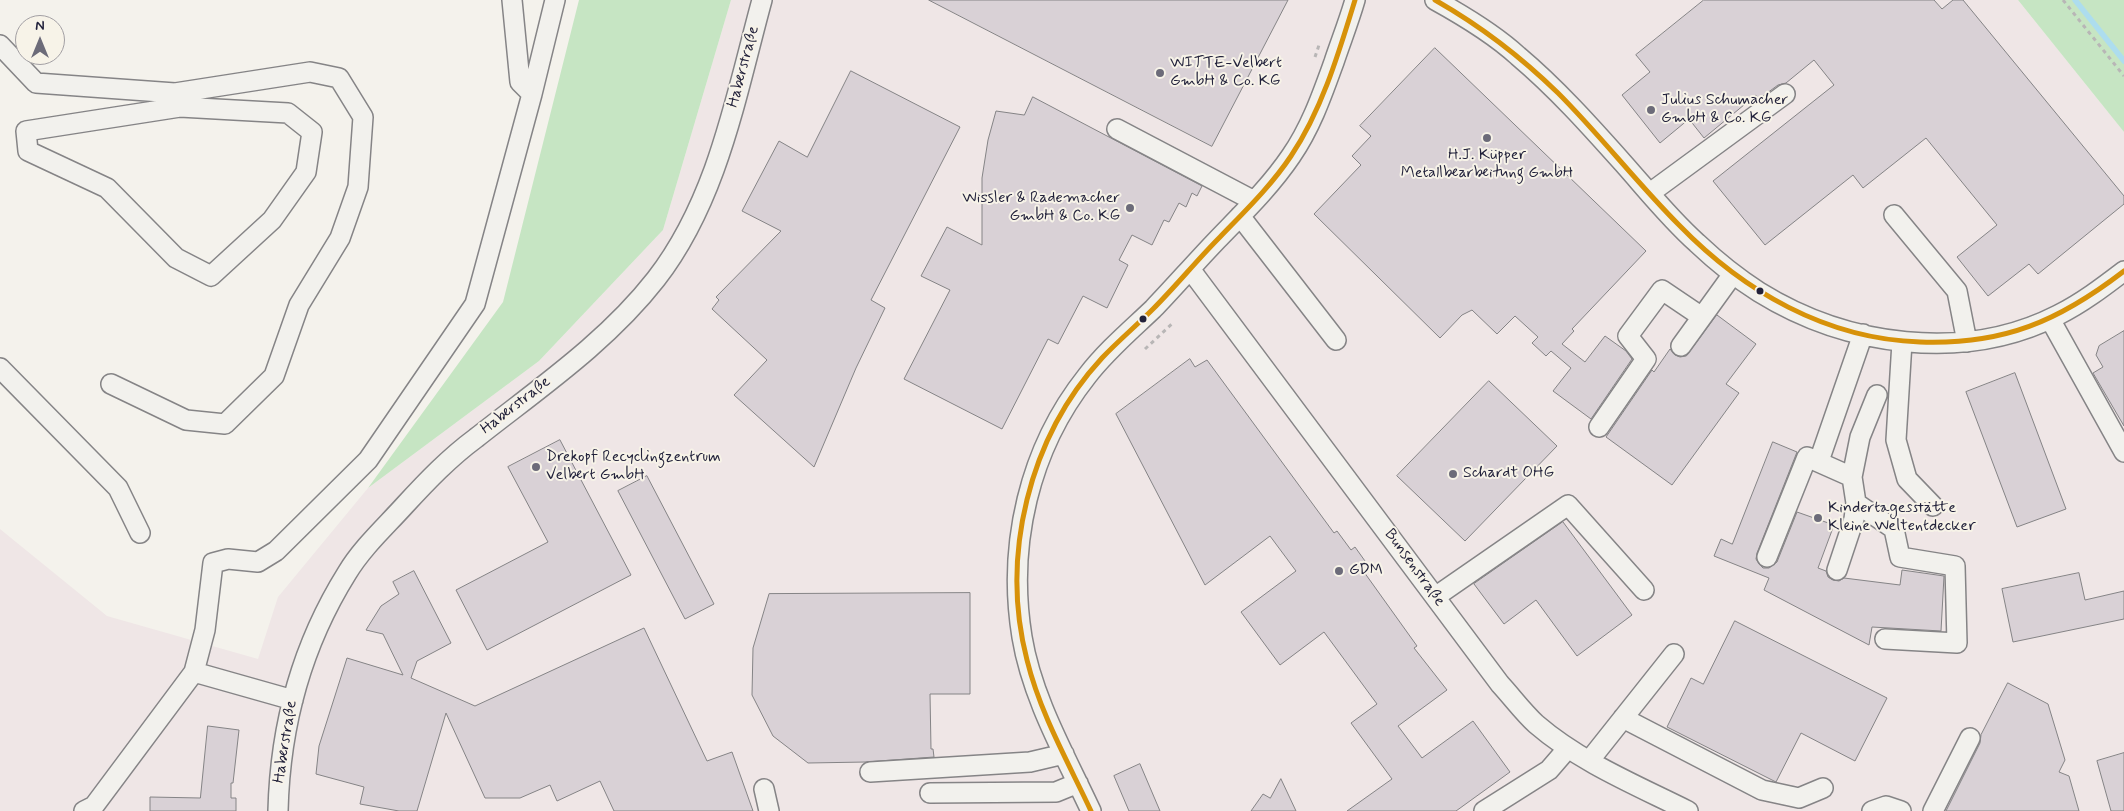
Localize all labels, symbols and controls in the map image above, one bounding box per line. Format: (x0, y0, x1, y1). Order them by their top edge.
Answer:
north arrow (15, 15, 65, 65)
text: N (35, 17, 45, 35)
street label: Haberstraße (724, 24, 764, 110)
place label: WITTE-Velbert GmbH & Co. KG (1170, 54, 1282, 92)
marker: WITTE-Velbert GmbH & Co. KG (1154, 67, 1166, 79)
place label: Julius Schumacher GmbH & Co. KG (1661, 91, 1788, 129)
marker: Julius Schumacher GmbH & Co. KG (1645, 104, 1657, 116)
marker: H.J. Küpper Metallbearbeitung GmbH (1481, 132, 1493, 144)
place label: H.J. Küpper Metallbearbeitung GmbH (1401, 146, 1573, 184)
place label: Wissler & Rademacher GmbH & Co. KG (962, 189, 1120, 227)
marker: Wissler & Rademacher GmbH & Co. KG (1124, 202, 1136, 214)
unlabelled marker (1755, 286, 1765, 296)
unlabelled marker (1138, 314, 1148, 324)
street label: Haberstraße (477, 373, 555, 439)
place label: Drekopf Recyclingzentrum Velbert GmbH (546, 448, 721, 486)
marker: Drekopf Recyclingzentrum Velbert GmbH (530, 461, 542, 473)
place label: Schardt OHG (1463, 464, 1554, 484)
marker: Schardt OHG (1447, 468, 1459, 480)
place label: Kindertagesstätte Kleine Weltentdecker (1828, 499, 1976, 537)
marker: Kindertagesstätte Kleine Weltentdecker (1812, 512, 1824, 524)
street label: Bunsenstraße (1380, 526, 1448, 610)
place label: GDM (1349, 561, 1383, 581)
marker: GDM (1333, 565, 1345, 577)
street label: Haberstraße (270, 699, 302, 785)

